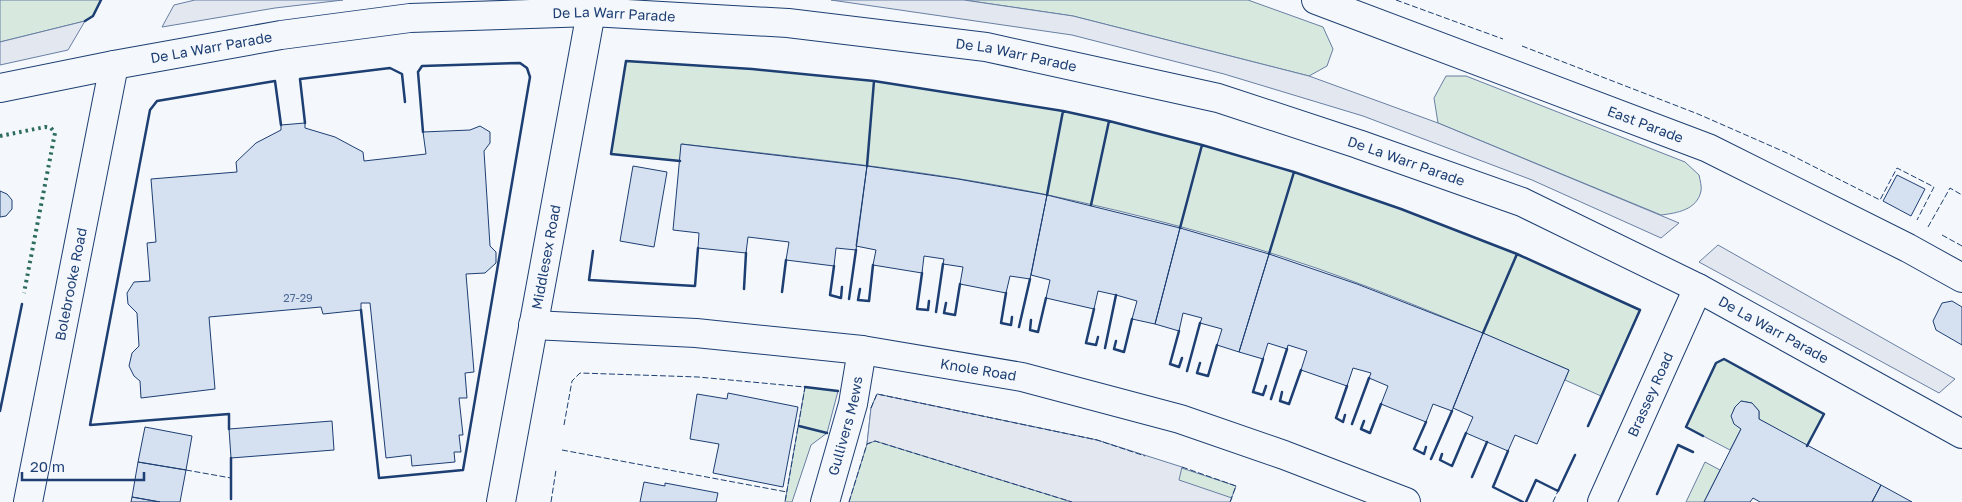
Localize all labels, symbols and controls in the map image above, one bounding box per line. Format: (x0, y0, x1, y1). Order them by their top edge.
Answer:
street label: De La Warr Parade (552, 3, 676, 25)
street label: De La Warr Parade (149, 28, 273, 66)
street label: De La Warr Parade (955, 34, 1078, 75)
street label: East Parade (1605, 102, 1686, 146)
street label: De La Warr Parade (1346, 132, 1467, 189)
street label: Middlesex Road (528, 203, 563, 311)
street label: Bolebrooke Road (51, 226, 90, 342)
house number: 27-29 (283, 291, 313, 304)
street label: De La Warr Parade (1716, 292, 1832, 367)
street label: Brassey Road (1623, 349, 1676, 439)
street label: Knole Road (939, 354, 1018, 384)
street label: Gullivers Mews (824, 375, 866, 477)
scale bar (22, 450, 145, 482)
text: 20 m (30, 457, 65, 475)

